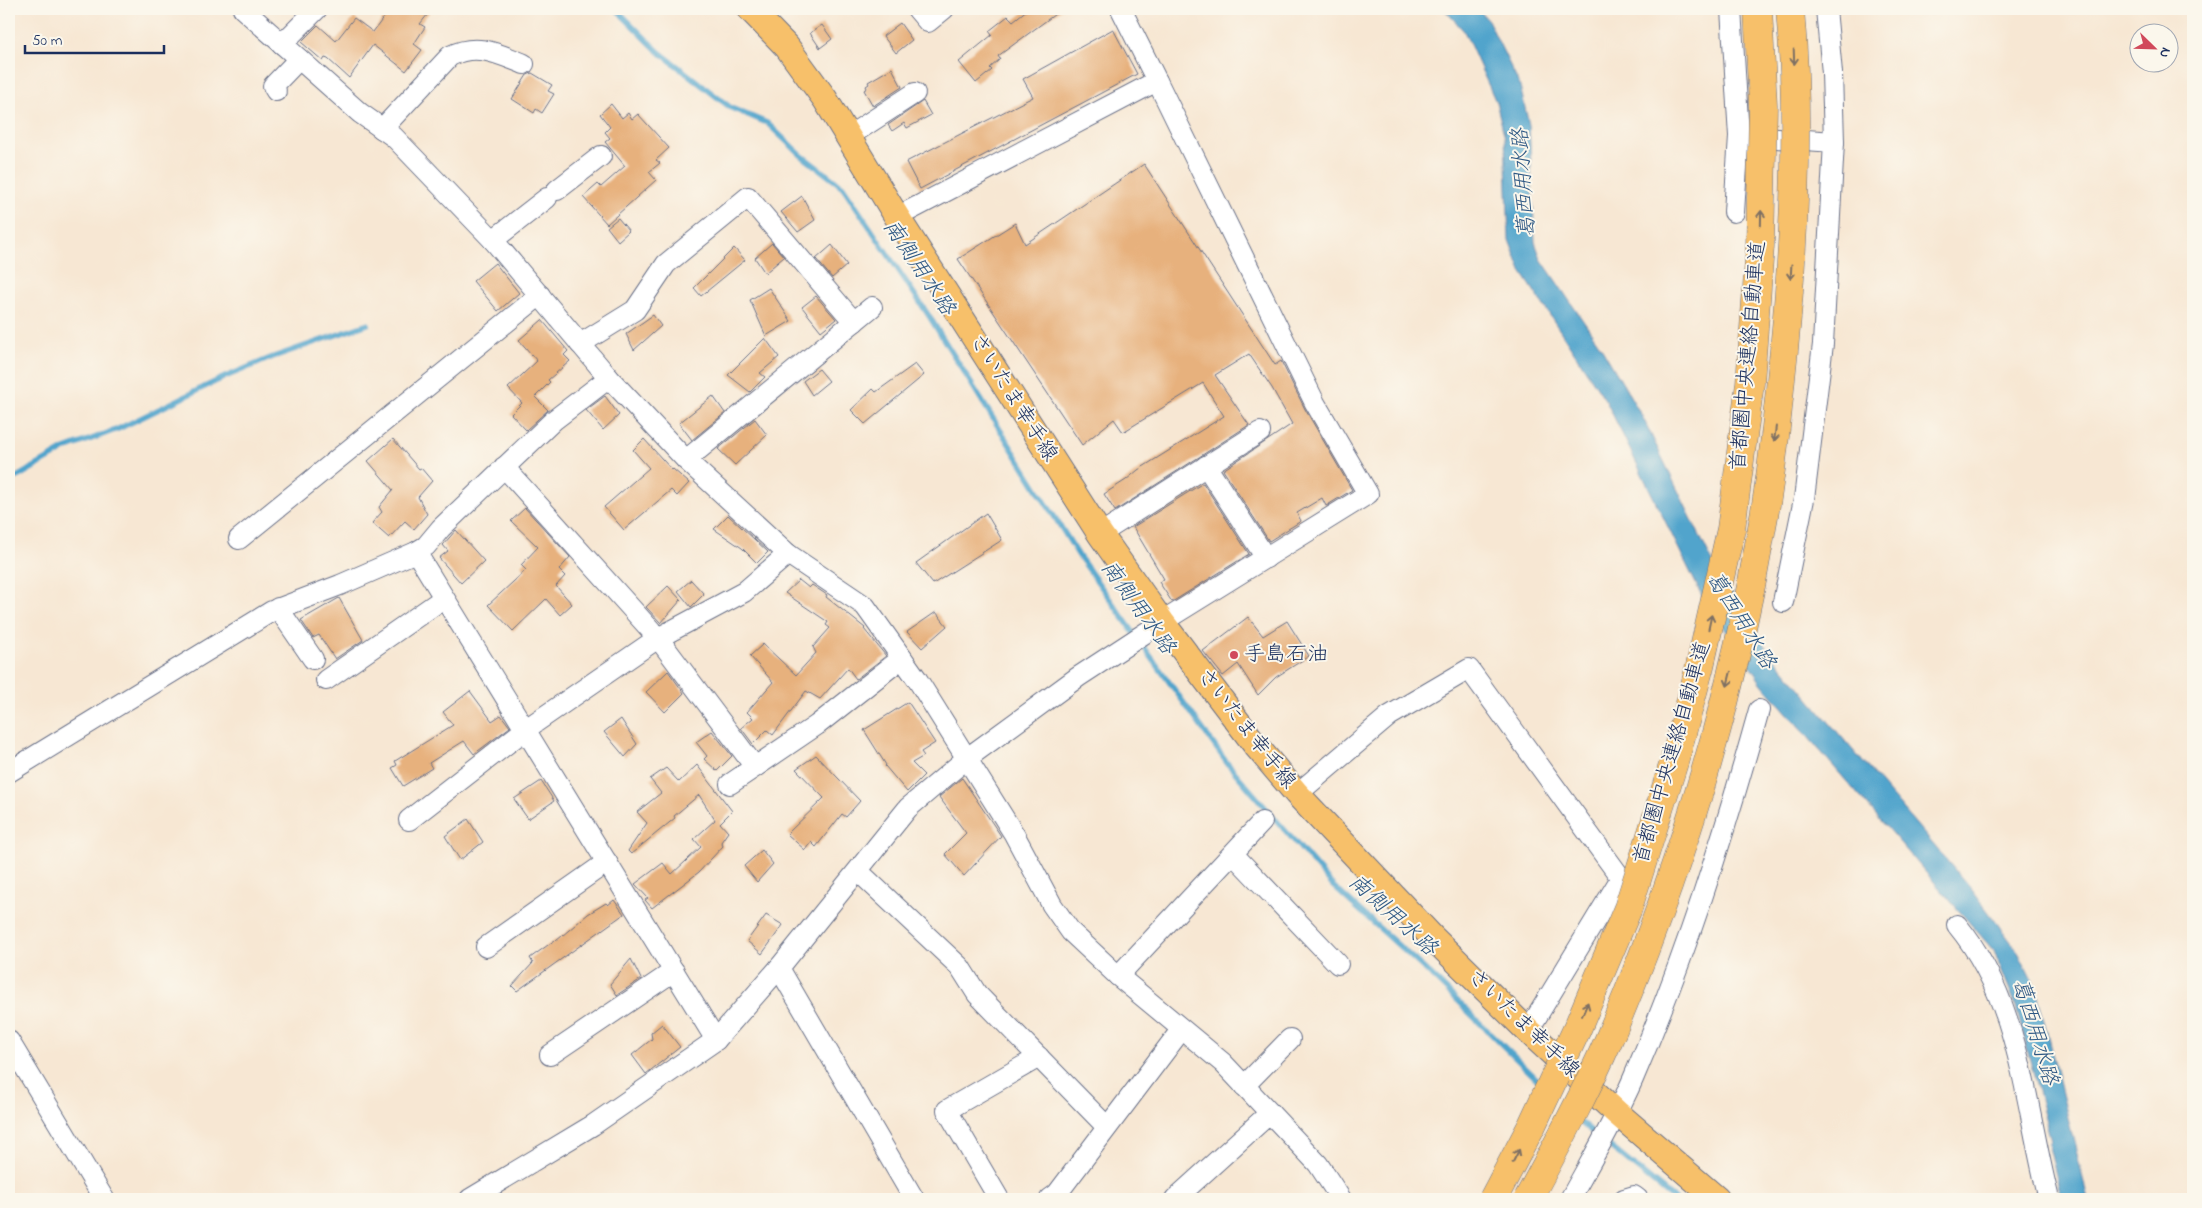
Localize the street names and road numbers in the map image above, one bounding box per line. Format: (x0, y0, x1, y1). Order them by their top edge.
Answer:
street label: 首都圏中央連絡自動車道 (1724, 240, 1774, 472)
street label: さいたま幸手線 (962, 328, 1064, 468)
street label: 首都圏中央連絡自動車道 (1627, 638, 1719, 868)
street label: さいたま幸手線 (1189, 662, 1303, 796)
street label: さいたま幸手線 (1460, 962, 1586, 1086)

